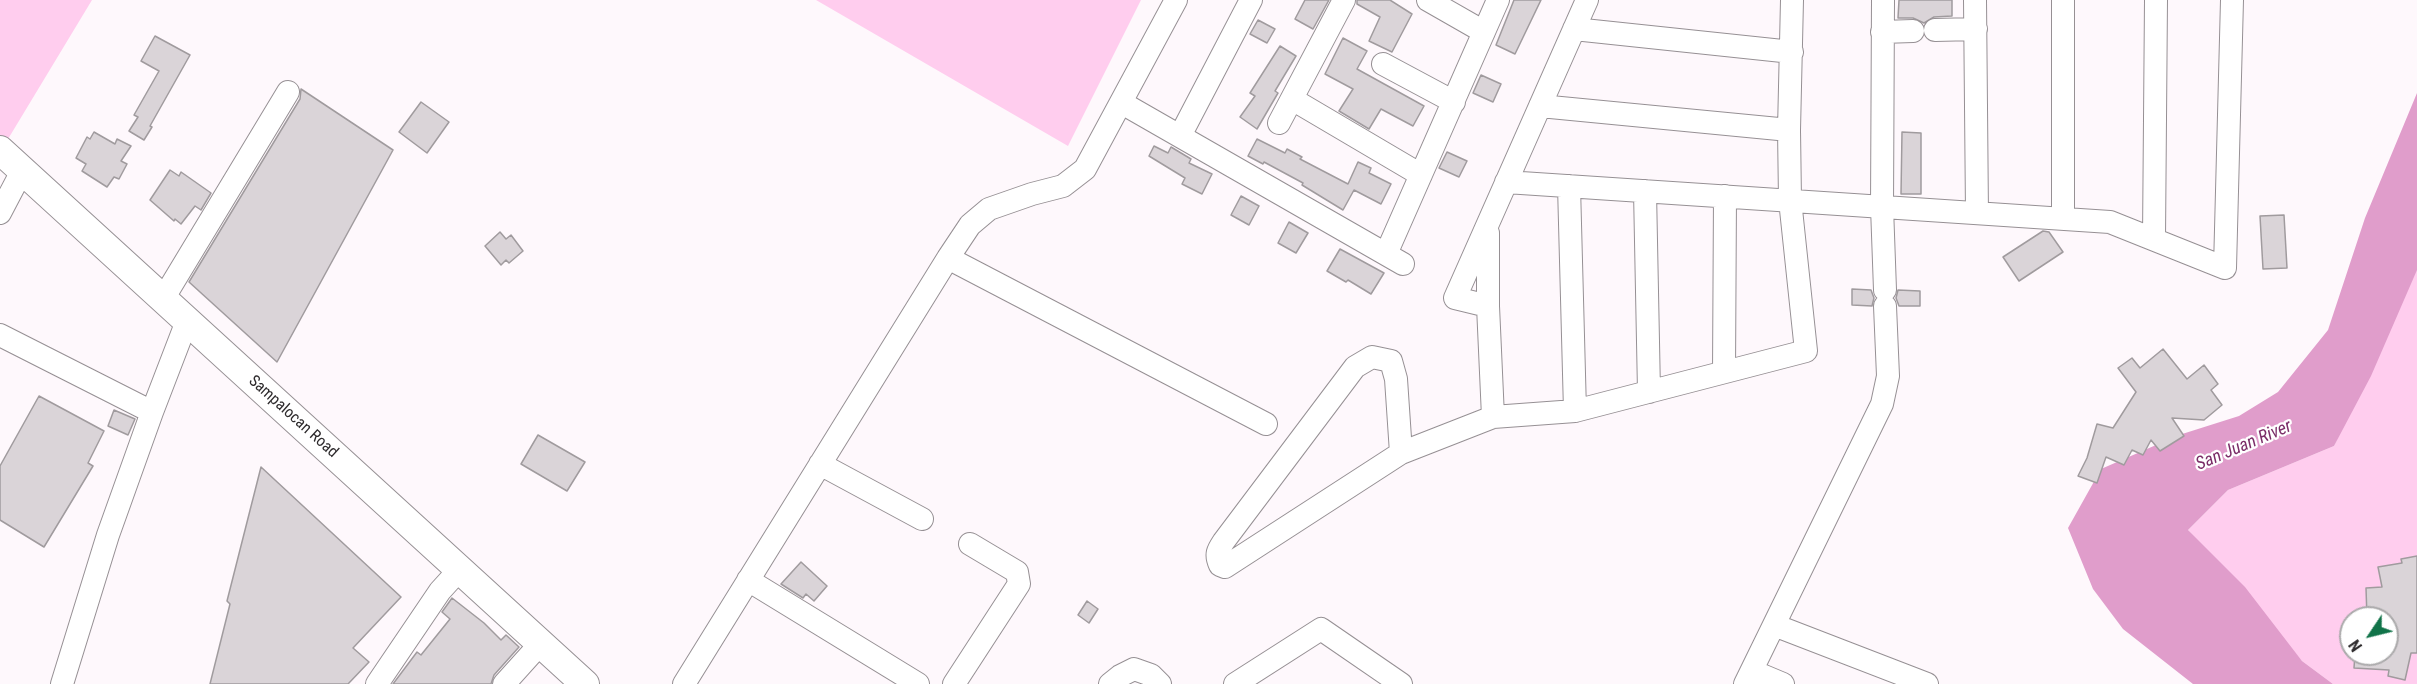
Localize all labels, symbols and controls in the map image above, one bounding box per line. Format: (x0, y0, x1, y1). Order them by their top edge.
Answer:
street label: Sampalocan Road (244, 372, 342, 462)
water label: San Juan River (2193, 416, 2295, 476)
north arrow (2339, 606, 2399, 666)
text: N (2345, 636, 2366, 655)

